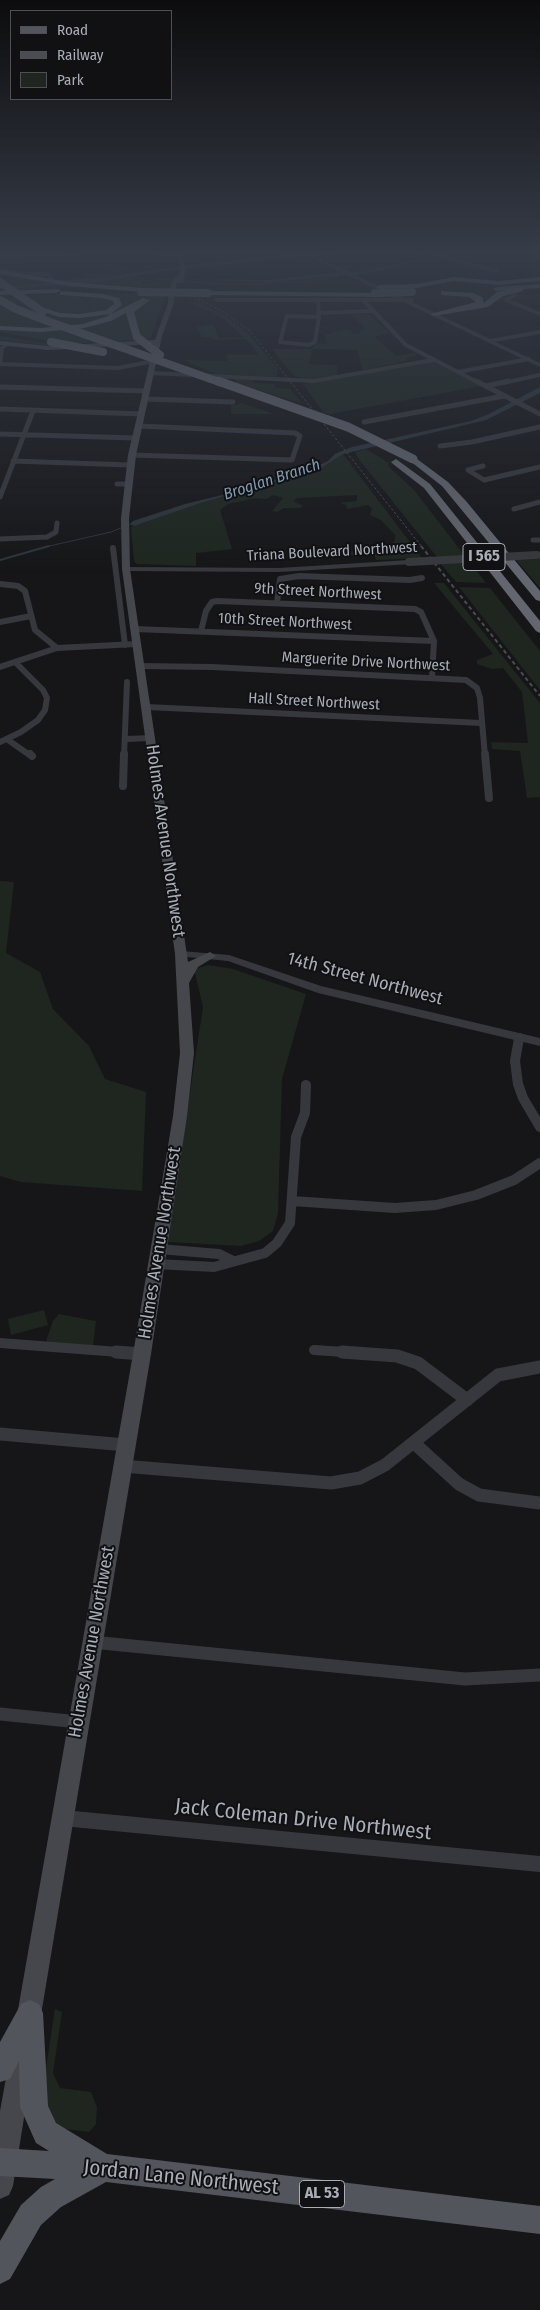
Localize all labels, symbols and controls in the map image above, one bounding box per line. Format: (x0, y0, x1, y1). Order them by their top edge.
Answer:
legend (10, 10, 172, 100)
text: Road (57, 21, 88, 39)
text: Railway (57, 46, 104, 64)
text: Park (57, 71, 84, 89)
water label: Broglan Branch (221, 455, 323, 505)
street label: Triana Boulevard Northwest (246, 539, 418, 565)
road number: I 565 (463, 544, 505, 570)
street label: 9th Street Northwest (254, 580, 382, 604)
street label: 10th Street Northwest (218, 610, 352, 634)
street label: Marguerite Drive Northwest (281, 649, 451, 675)
street label: Hall Street Northwest (248, 690, 380, 714)
street label: Holmes Avenue Northwest (141, 743, 189, 939)
street label: 14th Street Northwest (285, 948, 445, 1010)
street label: Holmes Avenue Northwest (134, 1145, 186, 1341)
street label: Holmes Avenue Northwest (64, 1544, 120, 1740)
street label: Jack Coleman Drive Northwest (174, 1794, 432, 1846)
street label: Jordan Lane Northwest (82, 2155, 280, 2201)
road number: AL 53 (300, 2180, 344, 2208)

